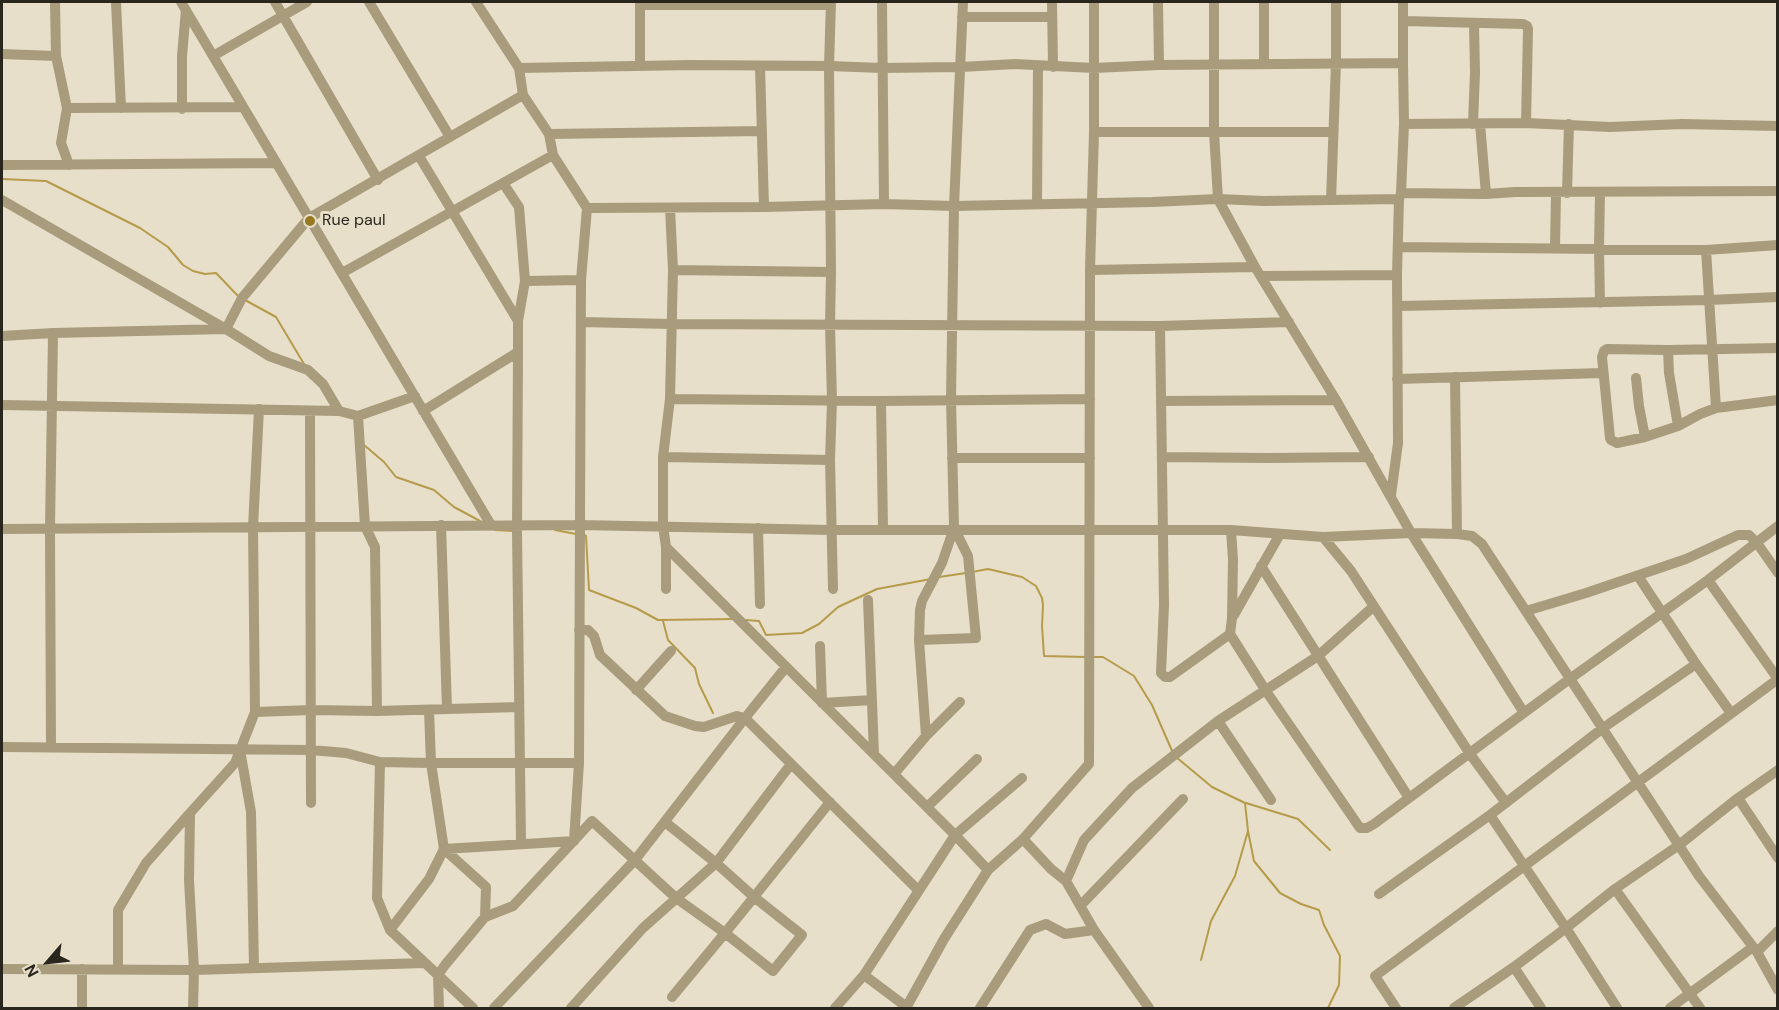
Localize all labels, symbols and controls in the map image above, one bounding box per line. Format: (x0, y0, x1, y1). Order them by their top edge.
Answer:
place label: Rue paul (322, 211, 385, 231)
marker: Rue paul (303, 214, 317, 228)
north arrow (18, 932, 78, 992)
text: N (20, 961, 44, 981)

